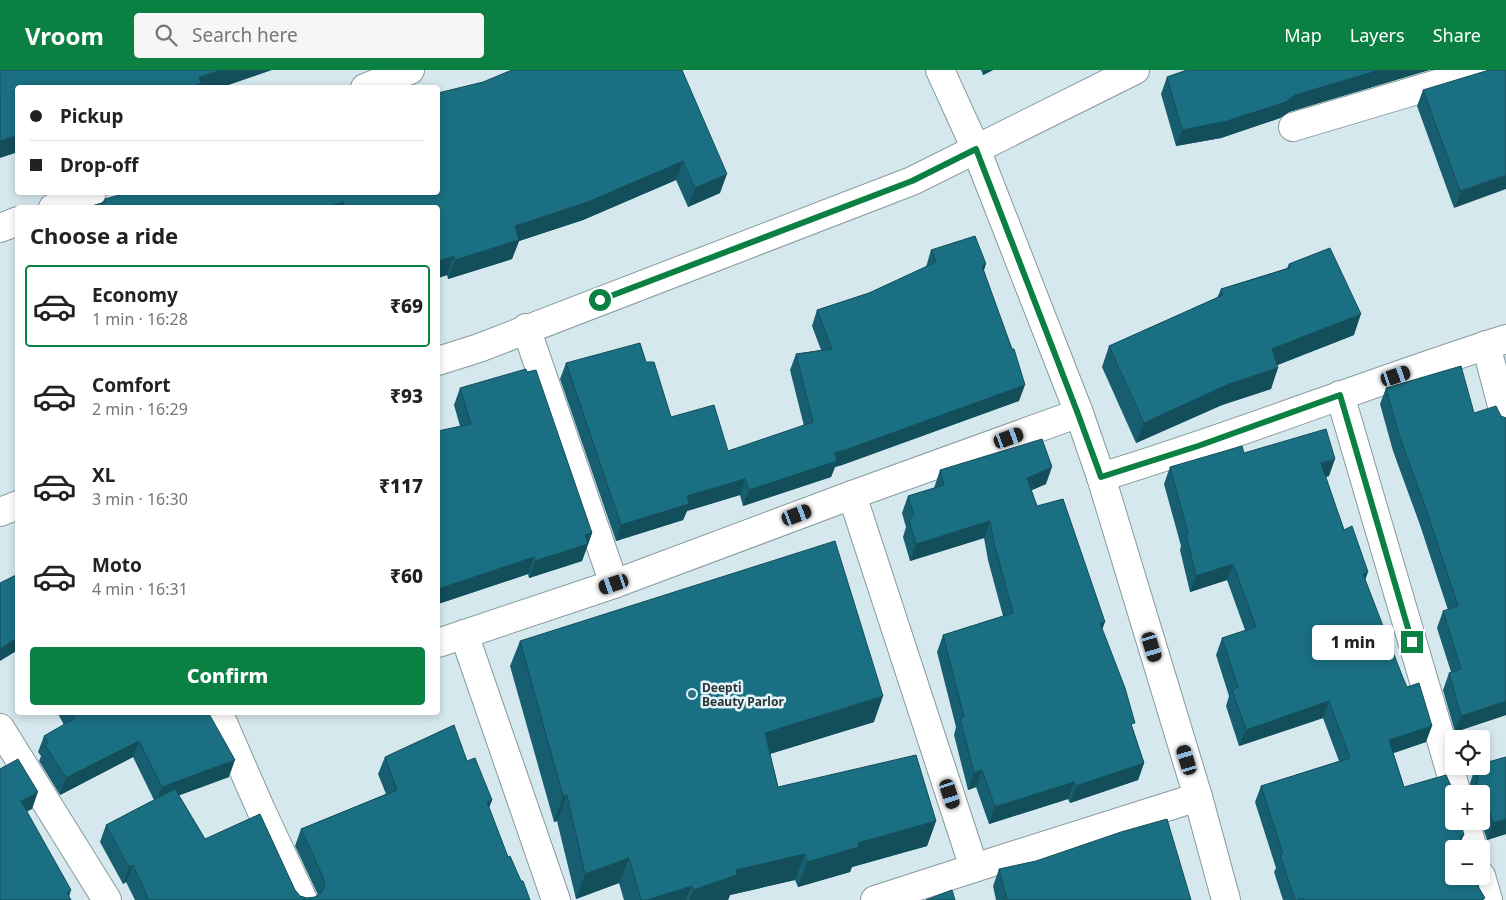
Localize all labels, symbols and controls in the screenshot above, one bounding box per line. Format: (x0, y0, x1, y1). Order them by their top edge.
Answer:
search box (134, 13, 484, 58)
text: Vroom (25, 19, 104, 52)
icon: search (152, 21, 180, 49)
text: Search here (192, 22, 298, 48)
text: Map (1284, 23, 1322, 47)
text: Layers (1350, 23, 1405, 47)
text: Share (1433, 23, 1481, 47)
text: Pickup (60, 103, 123, 129)
text: Drop-off (60, 152, 139, 178)
text: Choose a ride (30, 220, 178, 250)
text: Economy (92, 282, 178, 308)
icon: car (32, 284, 77, 329)
route start (589, 289, 611, 311)
text: ₹69 (390, 293, 423, 319)
text: 1 min · 16:28 (92, 308, 188, 330)
car (1379, 364, 1412, 388)
text: Comfort (92, 372, 171, 398)
icon: car (32, 374, 77, 419)
text: ₹93 (390, 383, 423, 409)
text: 2 min · 16:29 (92, 398, 188, 420)
car (992, 426, 1025, 450)
text: XL (92, 462, 115, 488)
icon: car (32, 464, 77, 509)
text: ₹117 (379, 473, 423, 499)
text: 3 min · 16:30 (92, 488, 188, 510)
car (780, 503, 813, 527)
text: Moto (92, 552, 142, 578)
icon: car (32, 554, 77, 599)
text: ₹60 (390, 563, 423, 589)
car (597, 572, 630, 596)
text: 4 min · 16:31 (92, 578, 188, 600)
callout: 1 min (1312, 624, 1394, 660)
car (1140, 630, 1163, 664)
text: 1 min (1331, 631, 1375, 653)
route end (1401, 631, 1423, 653)
button: Confirm (30, 647, 425, 705)
place label: Deepti Beauty Parlor (702, 679, 784, 710)
marker: Deepti Beauty Parlor (686, 688, 698, 700)
map controls (1445, 730, 1490, 885)
button: locate (1445, 730, 1490, 775)
car (1175, 743, 1198, 777)
car (938, 777, 961, 811)
button: + (1445, 785, 1490, 830)
button: − (1445, 840, 1490, 885)

